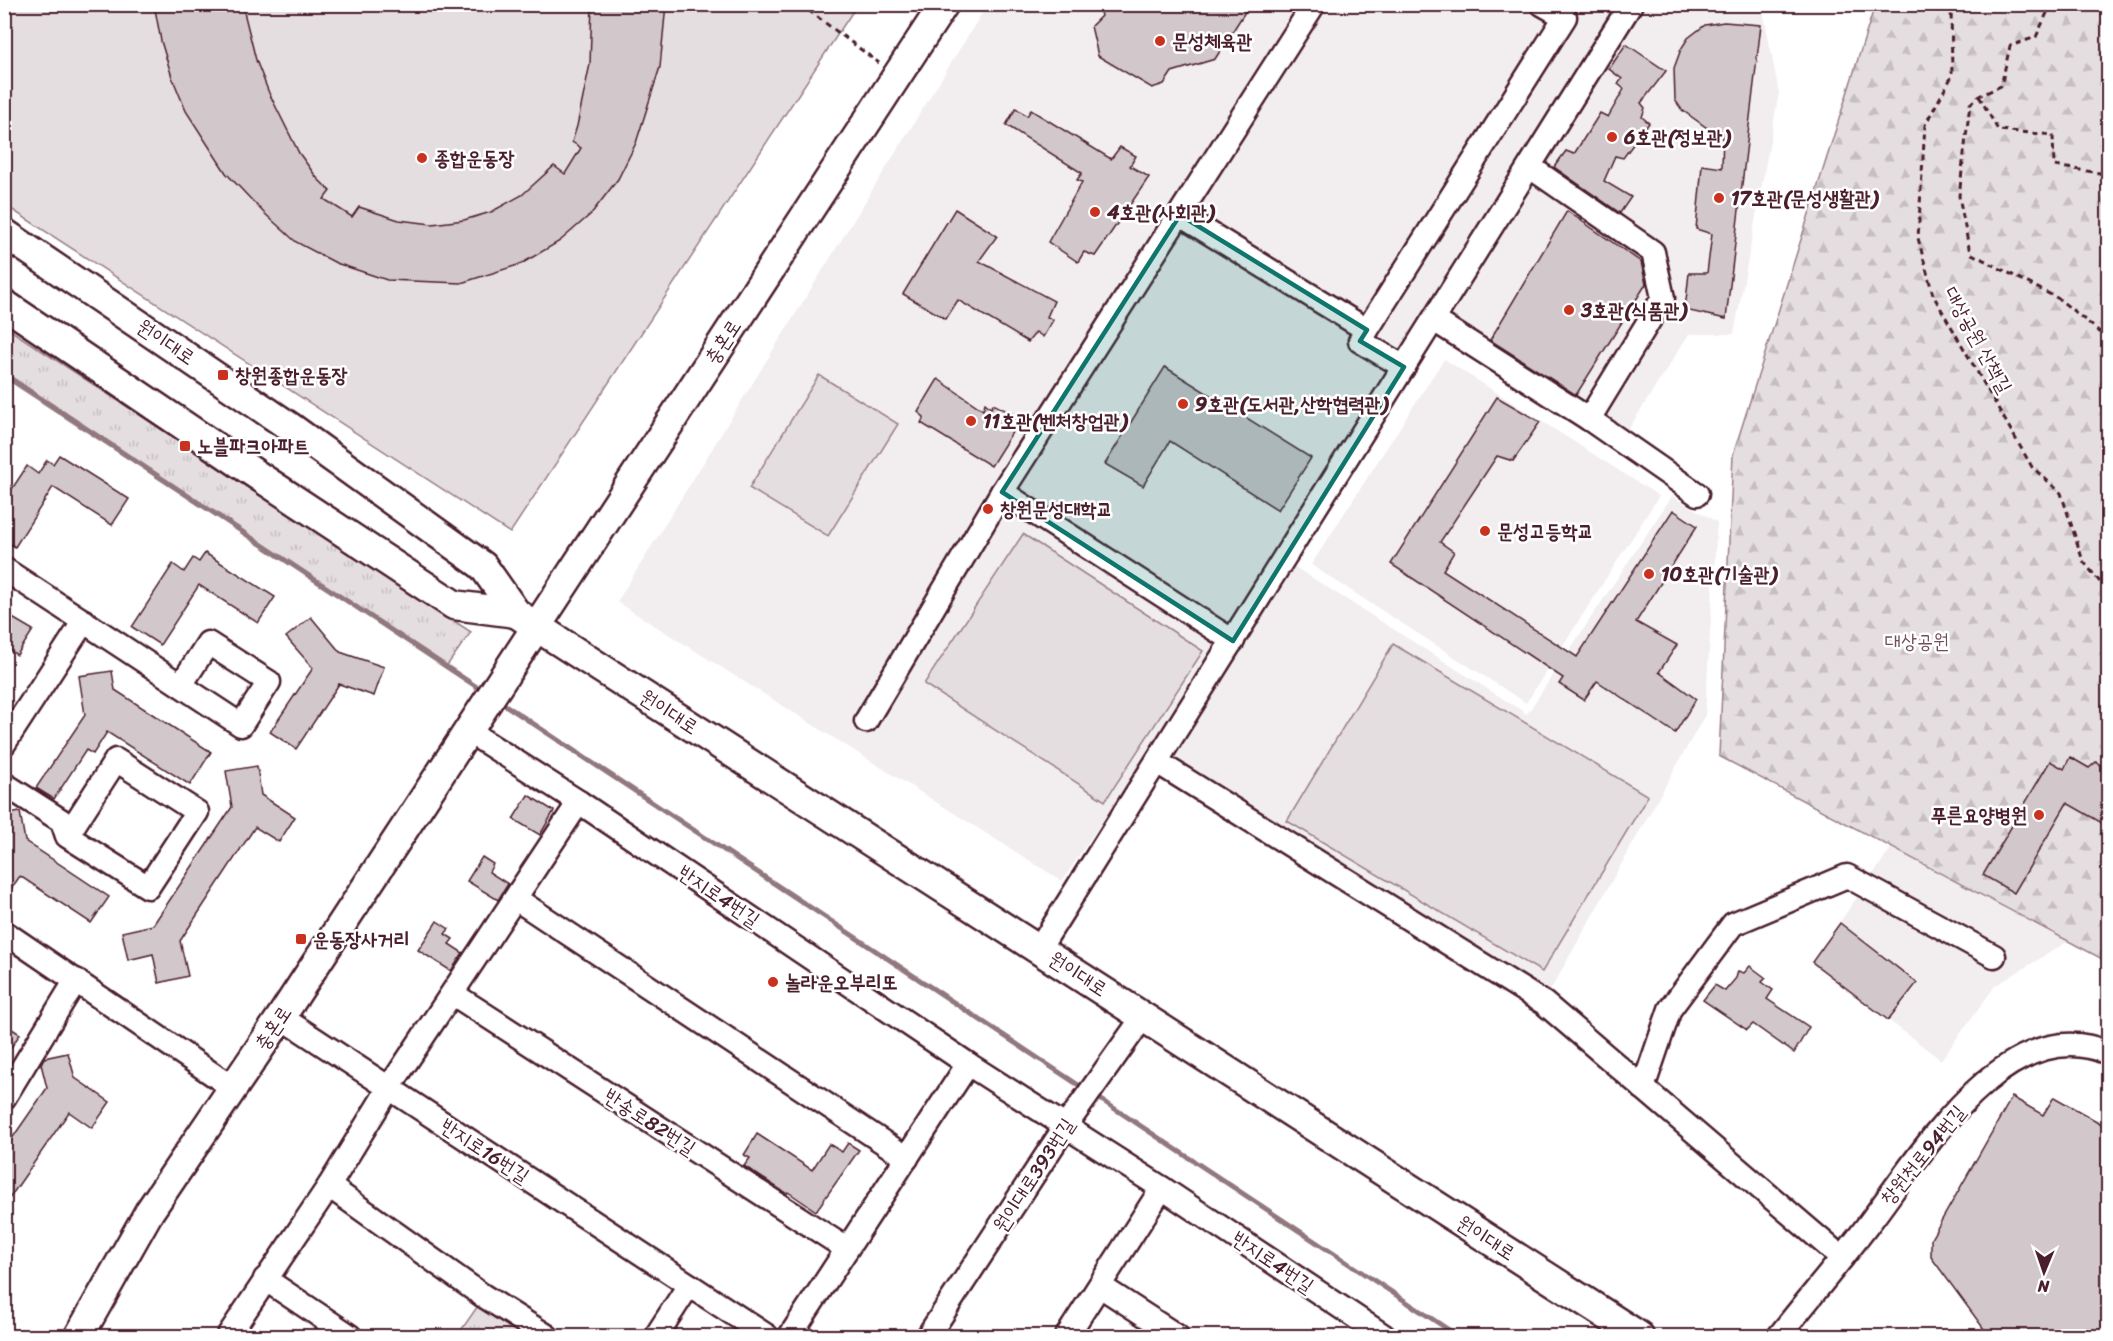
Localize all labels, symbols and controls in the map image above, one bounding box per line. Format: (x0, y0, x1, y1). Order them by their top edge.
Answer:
place label: 문성체육관 (1172, 24, 1252, 59)
marker: 문성체육관 (1153, 34, 1167, 48)
place label: 6호관(정보관) (1623, 120, 1732, 155)
marker: 6호관(정보관) (1605, 130, 1619, 144)
place label: 종합운동장 (434, 141, 514, 176)
marker: 종합운동장 (415, 151, 429, 165)
place label: 17호관(문성생활관) (1731, 181, 1880, 216)
marker: 17호관(문성생활관) (1712, 191, 1726, 205)
place label: 4호관(사회관) (1106, 195, 1216, 230)
marker: 4호관(사회관) (1088, 205, 1102, 219)
street label: 대상공원 산책길 (1934, 280, 2022, 400)
place label: 3호관(식품관) (1580, 293, 1689, 328)
marker: 3호관(식품관) (1562, 303, 1576, 317)
street label: 원이대로 (130, 309, 202, 375)
street label: 충혼로 (695, 312, 751, 372)
place label: 창원종합운동장 (235, 358, 348, 393)
marker: 창원종합운동장 (216, 368, 230, 382)
place label: 9호관(도서관,산학협력관) (1195, 387, 1390, 422)
marker: 9호관(도서관,산학협력관) (1176, 397, 1190, 411)
place label: 11호관(벤처창업관) (983, 404, 1129, 439)
marker: 11호관(벤처창업관) (964, 414, 978, 428)
place label: 노블파크아파트 (197, 429, 310, 464)
marker: 노블파크아파트 (178, 439, 192, 453)
place label: 창원문성대학교 (1000, 492, 1113, 527)
marker: 창원문성대학교 (981, 502, 995, 516)
place label: 문성고등학교 (1497, 514, 1594, 549)
marker: 문성고등학교 (1478, 524, 1492, 538)
place label: 10호관(기술관) (1661, 557, 1779, 592)
marker: 10호관(기술관) (1642, 567, 1656, 581)
park label: 대상공원 (1885, 624, 1949, 659)
street label: 원이대로 (632, 680, 706, 744)
place label: 푸른요양병원 (1930, 798, 2027, 833)
marker: 푸른요양병원 (2032, 808, 2046, 822)
street label: 반지로4번길 (671, 855, 767, 937)
place label: 운동장사거리 (313, 922, 410, 957)
marker: 운동장사거리 (294, 932, 308, 946)
street label: 원이대로 (1041, 942, 1115, 1006)
place label: 놀라운오부리또 (785, 965, 898, 1000)
marker: 놀라운오부리또 (766, 975, 780, 989)
street label: 충혼로 (245, 998, 301, 1058)
street label: 반송로82번길 (597, 1079, 703, 1165)
street label: 창원천로94번길 (1871, 1097, 1975, 1213)
street label: 반지로16번길 (433, 1109, 537, 1193)
street label: 원이대로393번길 (984, 1111, 1084, 1239)
street label: 원이대로 (1449, 1206, 1523, 1270)
street label: 반지로4번길 (1225, 1221, 1321, 1303)
north arrow (2014, 1242, 2074, 1302)
text: N (2037, 1272, 2051, 1301)

